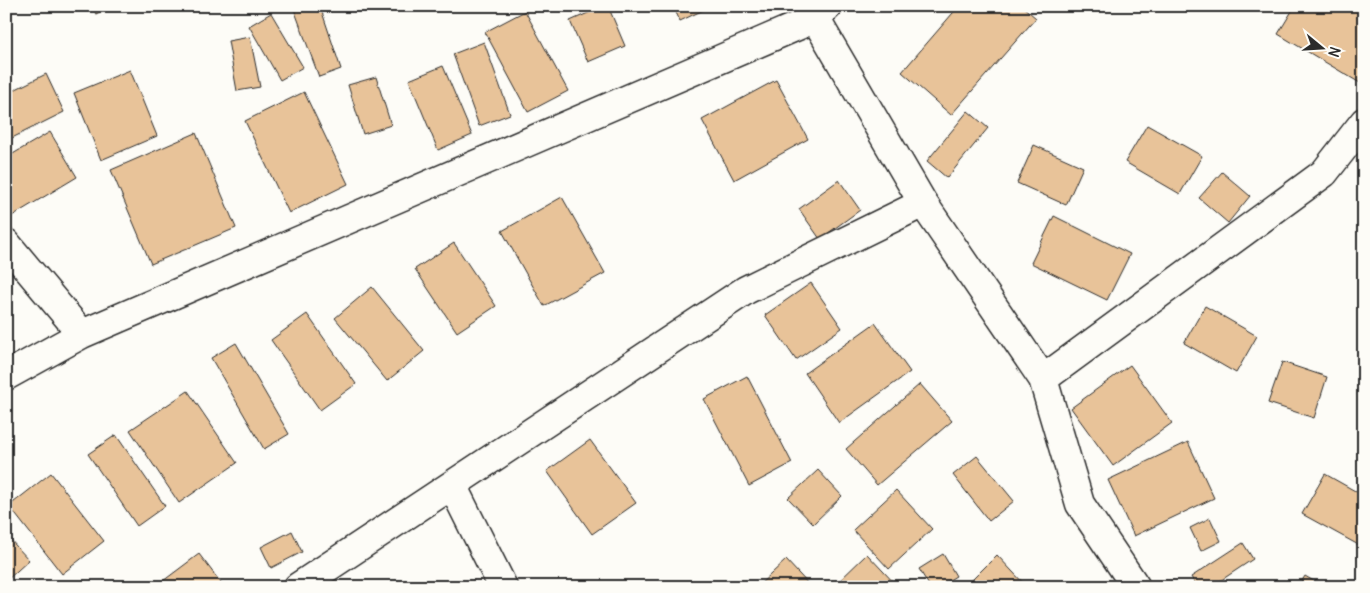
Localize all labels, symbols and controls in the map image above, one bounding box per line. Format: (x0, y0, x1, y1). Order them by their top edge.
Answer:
north arrow (1298, 22, 1348, 72)
text: N (1324, 45, 1344, 59)

